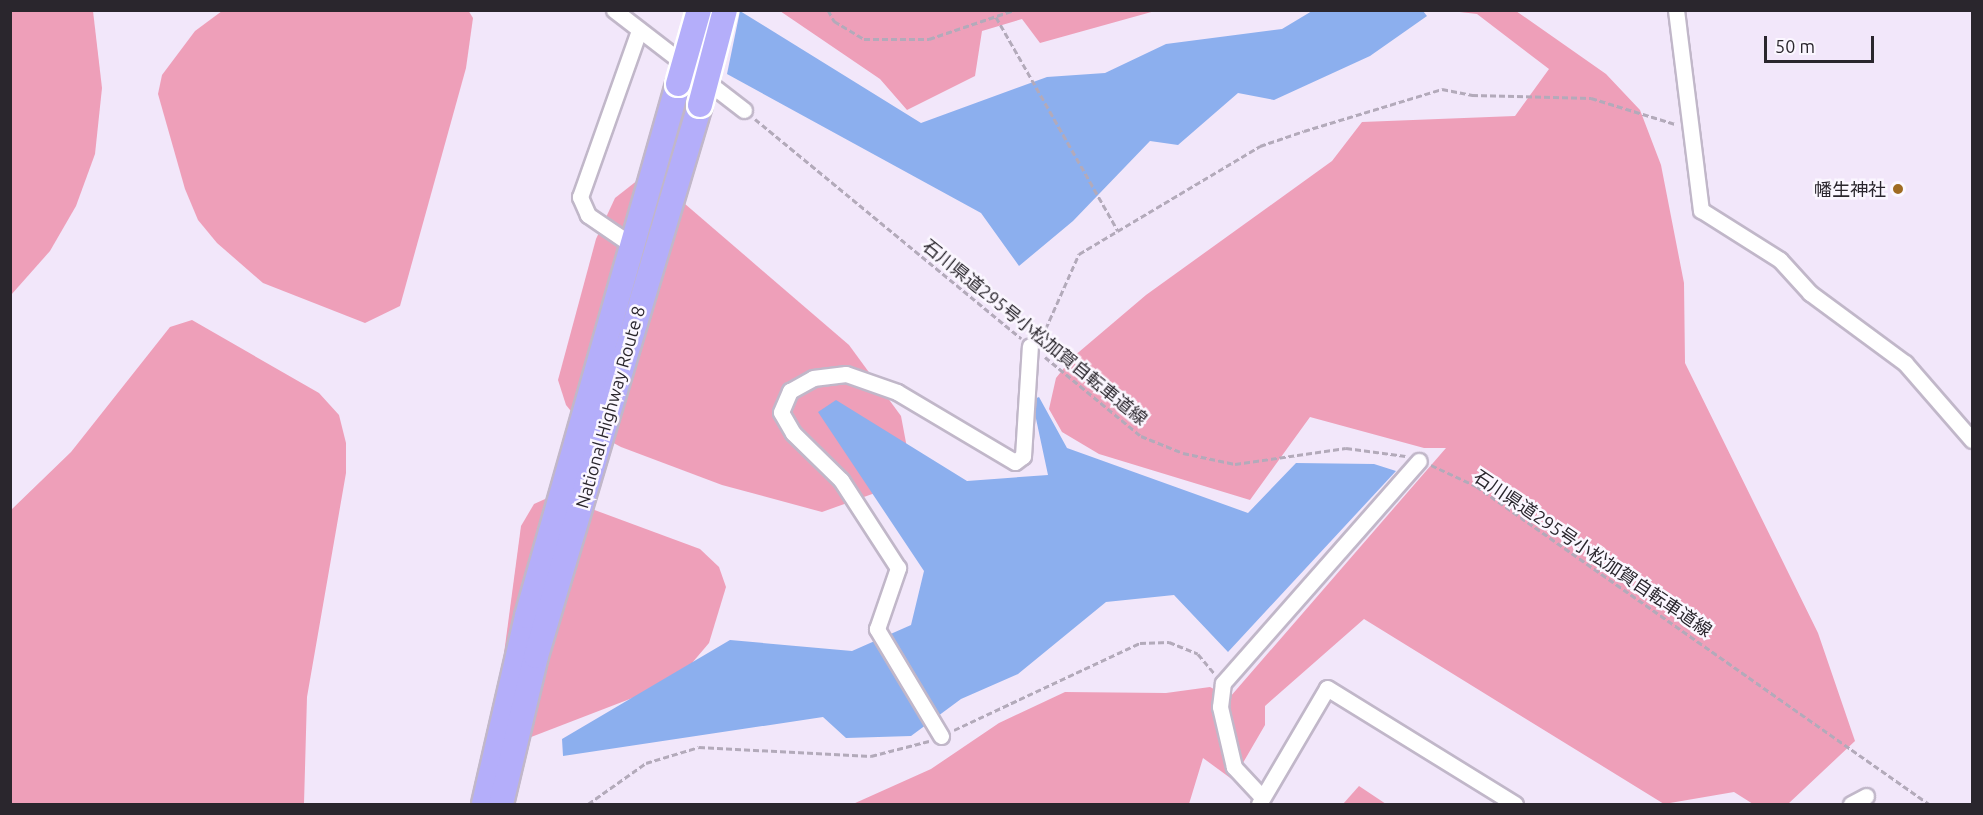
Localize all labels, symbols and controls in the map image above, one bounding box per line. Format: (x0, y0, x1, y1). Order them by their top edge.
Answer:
scale bar (1767, 24, 1876, 62)
text: 50 m (1775, 36, 1815, 56)
place label: 幡生神社 (1814, 178, 1886, 200)
marker: 幡生神社 (1891, 182, 1905, 196)
street label: 石川県道295号小松加賀自転車道線 (918, 235, 1152, 429)
street label: National Highway Route 8 (571, 303, 649, 511)
street label: 石川県道295号小松加賀自転車道線 (1470, 465, 1716, 641)

